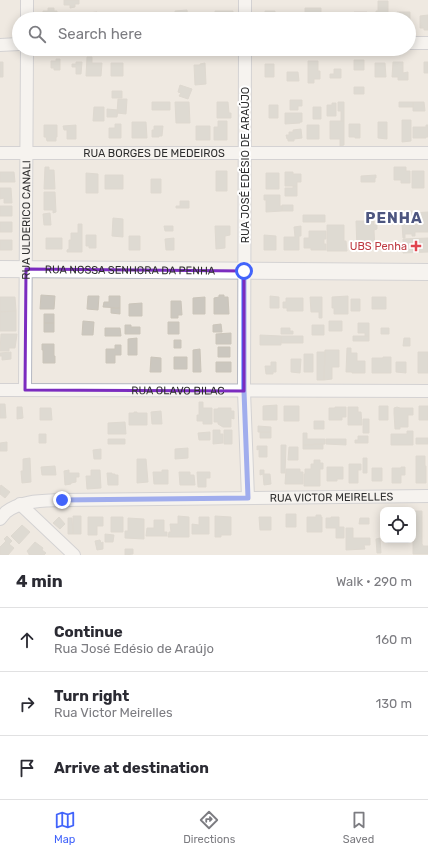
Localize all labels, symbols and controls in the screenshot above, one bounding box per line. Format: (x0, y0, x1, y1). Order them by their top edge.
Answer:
search box (12, 12, 416, 56)
icon: search (26, 23, 48, 45)
text: Search here (58, 25, 142, 43)
street label: RUA JOSÉ EDÉSIO DE ARAÚJO (239, 87, 252, 243)
street label: RUA BORGES DE MEDEIROS (83, 147, 225, 160)
street label: RUA ULDERICO CANALI (19, 160, 33, 280)
district label: PENHA (365, 209, 423, 227)
place label: UBS Penha (350, 240, 407, 253)
marker: UBS Penha (410, 240, 422, 252)
route start (235, 262, 253, 280)
street label: RUA NOSSA SENHORA DA PENHA (45, 263, 216, 277)
street label: RUA OLAVO BILAC (131, 384, 225, 397)
street label: RUA VICTOR MEIRELLES (270, 490, 394, 504)
route end (53, 491, 71, 509)
map controls (380, 507, 416, 543)
button: locate (380, 507, 416, 543)
text: 4 min (16, 571, 63, 591)
text: Walk · 290 m (336, 574, 412, 589)
text: Continue (54, 623, 123, 641)
icon: ahead (16, 629, 38, 651)
text: 160 m (376, 632, 412, 647)
text: Rua José Edésio de Araújo (54, 641, 214, 656)
text: Turn right (54, 687, 129, 705)
icon: right (16, 693, 38, 715)
text: 130 m (376, 696, 412, 711)
text: Rua Victor Meirelles (54, 705, 173, 720)
icon: arrive (16, 757, 38, 779)
text: Arrive at destination (54, 759, 209, 777)
tab: Map (54, 809, 76, 846)
tab: Directions (183, 809, 235, 846)
tab: Saved (343, 809, 374, 846)

